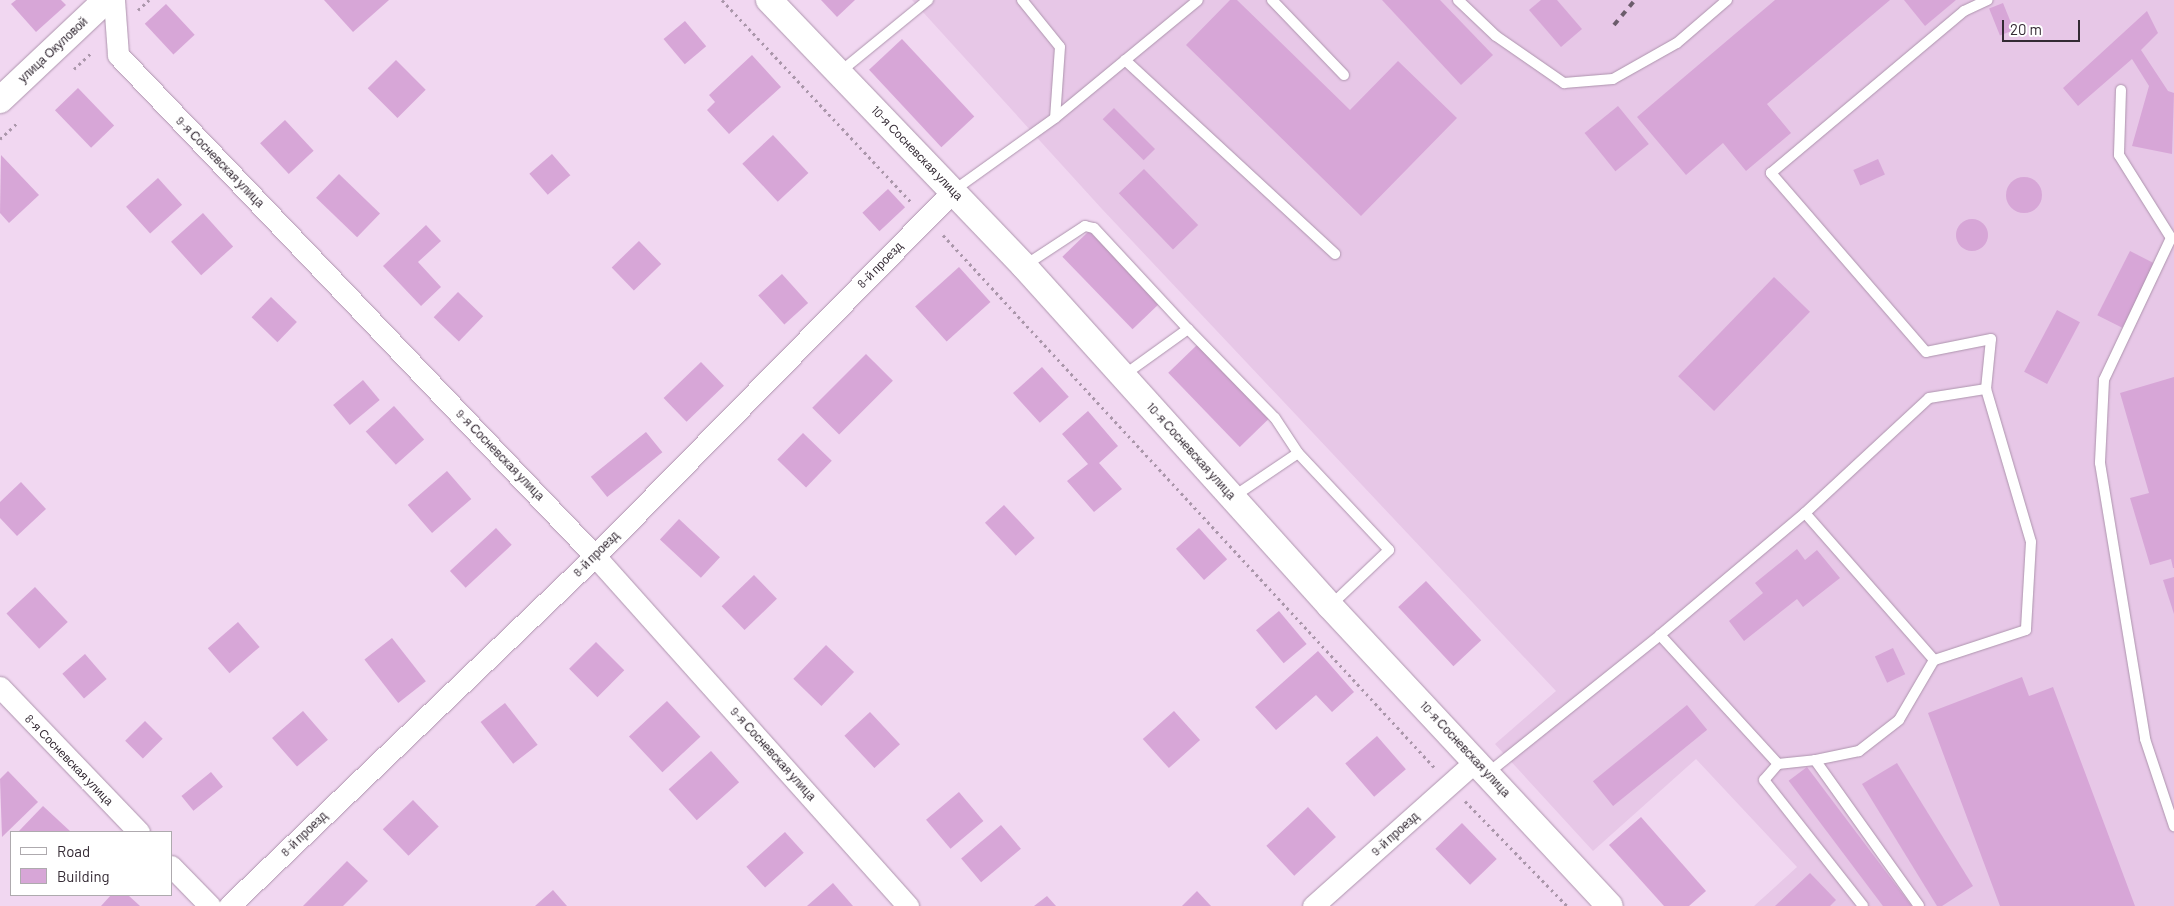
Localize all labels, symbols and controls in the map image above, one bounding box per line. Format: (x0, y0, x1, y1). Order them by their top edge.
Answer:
scale bar (2004, 10, 2082, 42)
street label: улица Окуловой (15, 14, 91, 86)
text: 20 m (2010, 20, 2042, 38)
street label: 10-я Сосневская улица (868, 103, 966, 203)
street label: 9-я Сосневская улица (173, 114, 267, 210)
street label: 8-й проезд (854, 239, 906, 291)
street label: 10-я Сосневская улица (1144, 400, 1238, 502)
street label: 9-я Сосневская улица (453, 407, 547, 503)
street label: 8-й проезд (570, 528, 622, 580)
street label: 10-я Сосневская улица (1417, 698, 1513, 800)
street label: 9-я Сосневская улица (727, 704, 819, 804)
street label: 8-я Сосневская улица (22, 712, 116, 808)
street label: 8-й проезд (278, 808, 330, 860)
street label: 9-й проезд (1368, 809, 1422, 859)
legend (10, 831, 172, 896)
text: Road (57, 842, 90, 860)
text: Building (57, 867, 110, 885)

